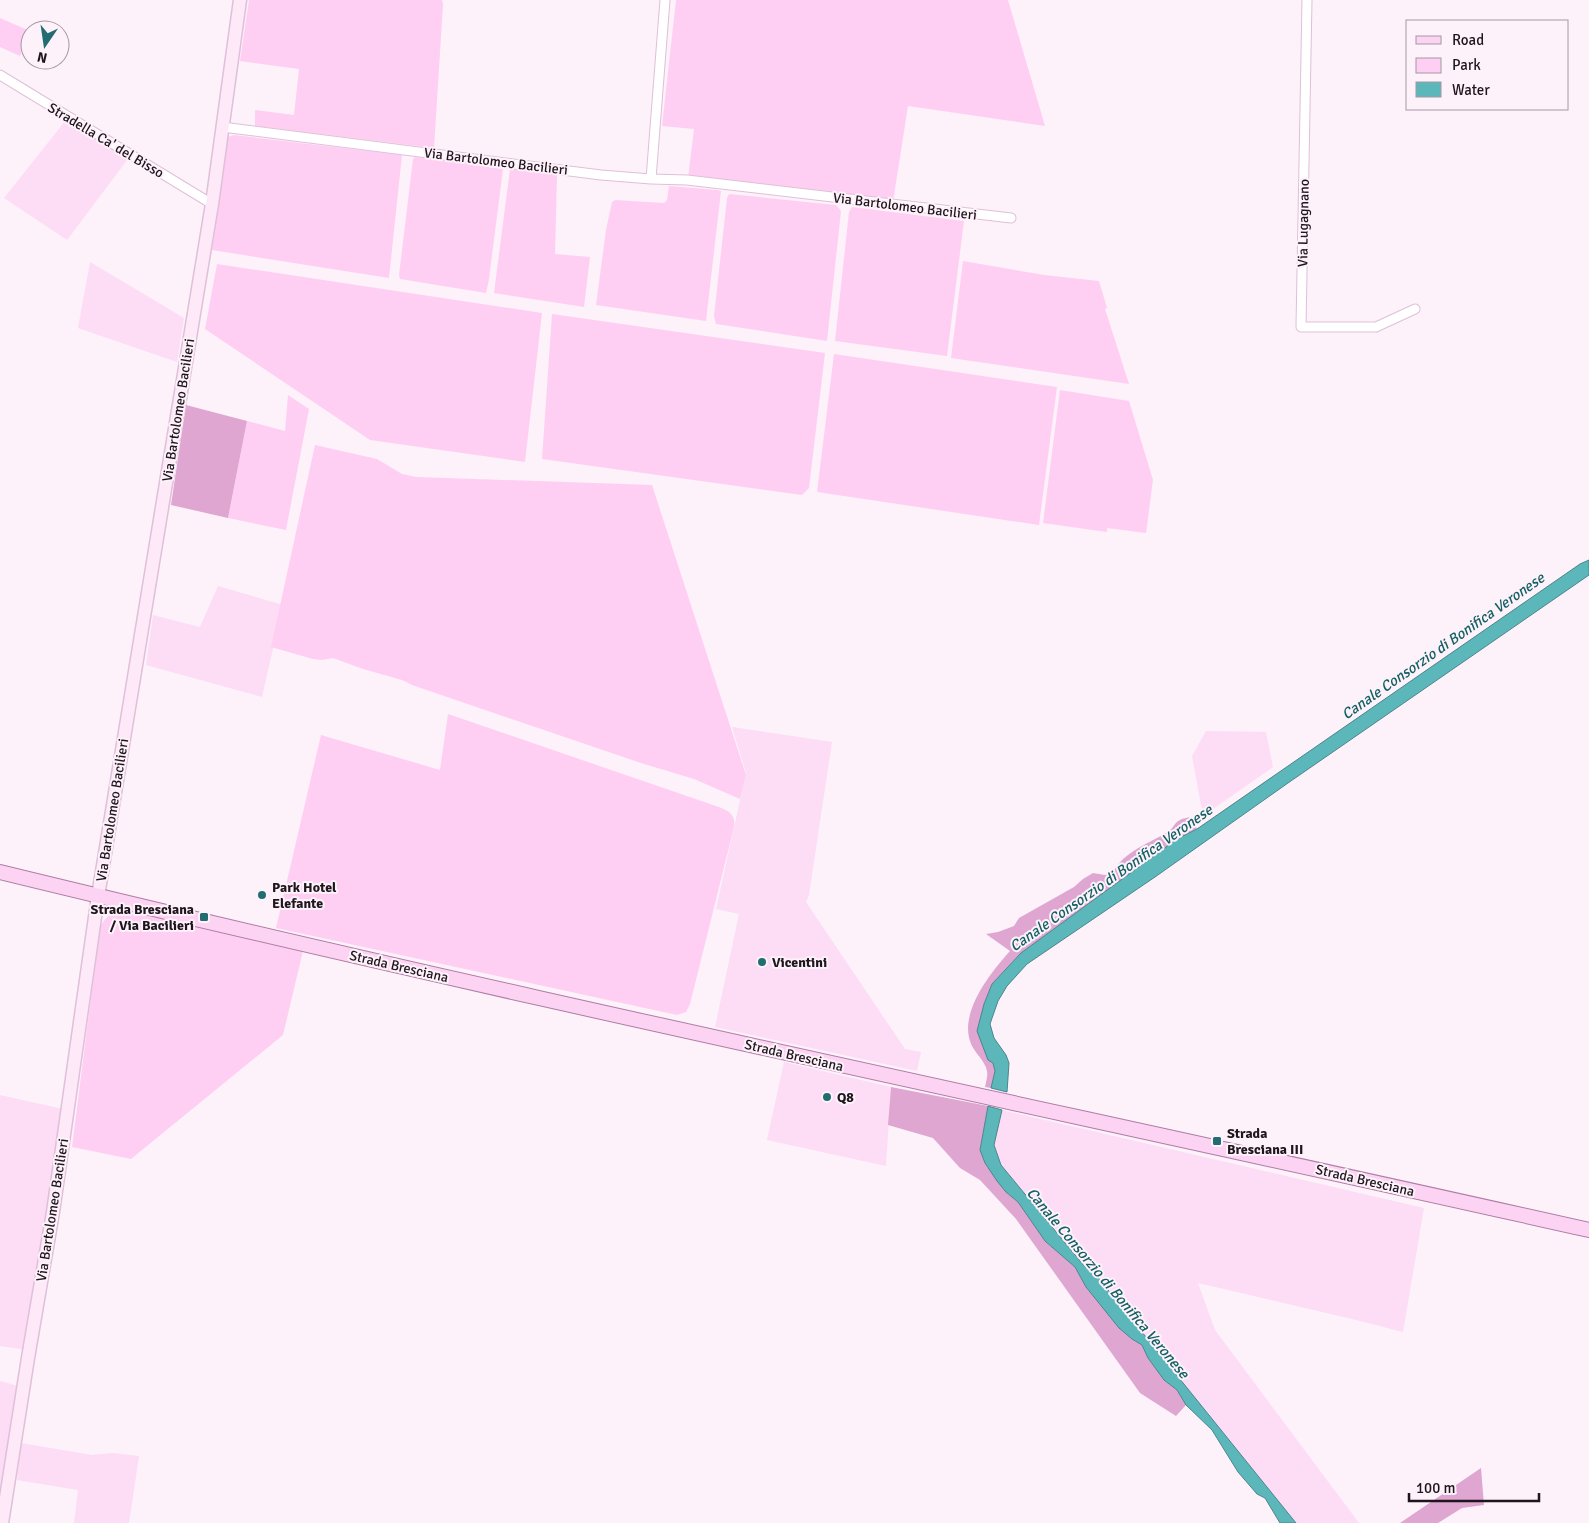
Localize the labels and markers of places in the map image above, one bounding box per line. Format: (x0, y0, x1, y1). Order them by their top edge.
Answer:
place label: Park Hotel Elefante (272, 879, 337, 912)
marker: Park Hotel Elefante (256, 889, 268, 901)
place label: Strada Bresciana / Via Bacilieri (91, 901, 194, 934)
marker: Strada Bresciana / Via Bacilieri (198, 911, 210, 923)
place label: Vicentini (772, 954, 827, 971)
marker: Vicentini (756, 956, 768, 968)
place label: Q8 (837, 1089, 854, 1106)
marker: Q8 (821, 1091, 833, 1103)
place label: Strada Bresciana III (1227, 1125, 1303, 1158)
marker: Strada Bresciana III (1211, 1135, 1223, 1147)

